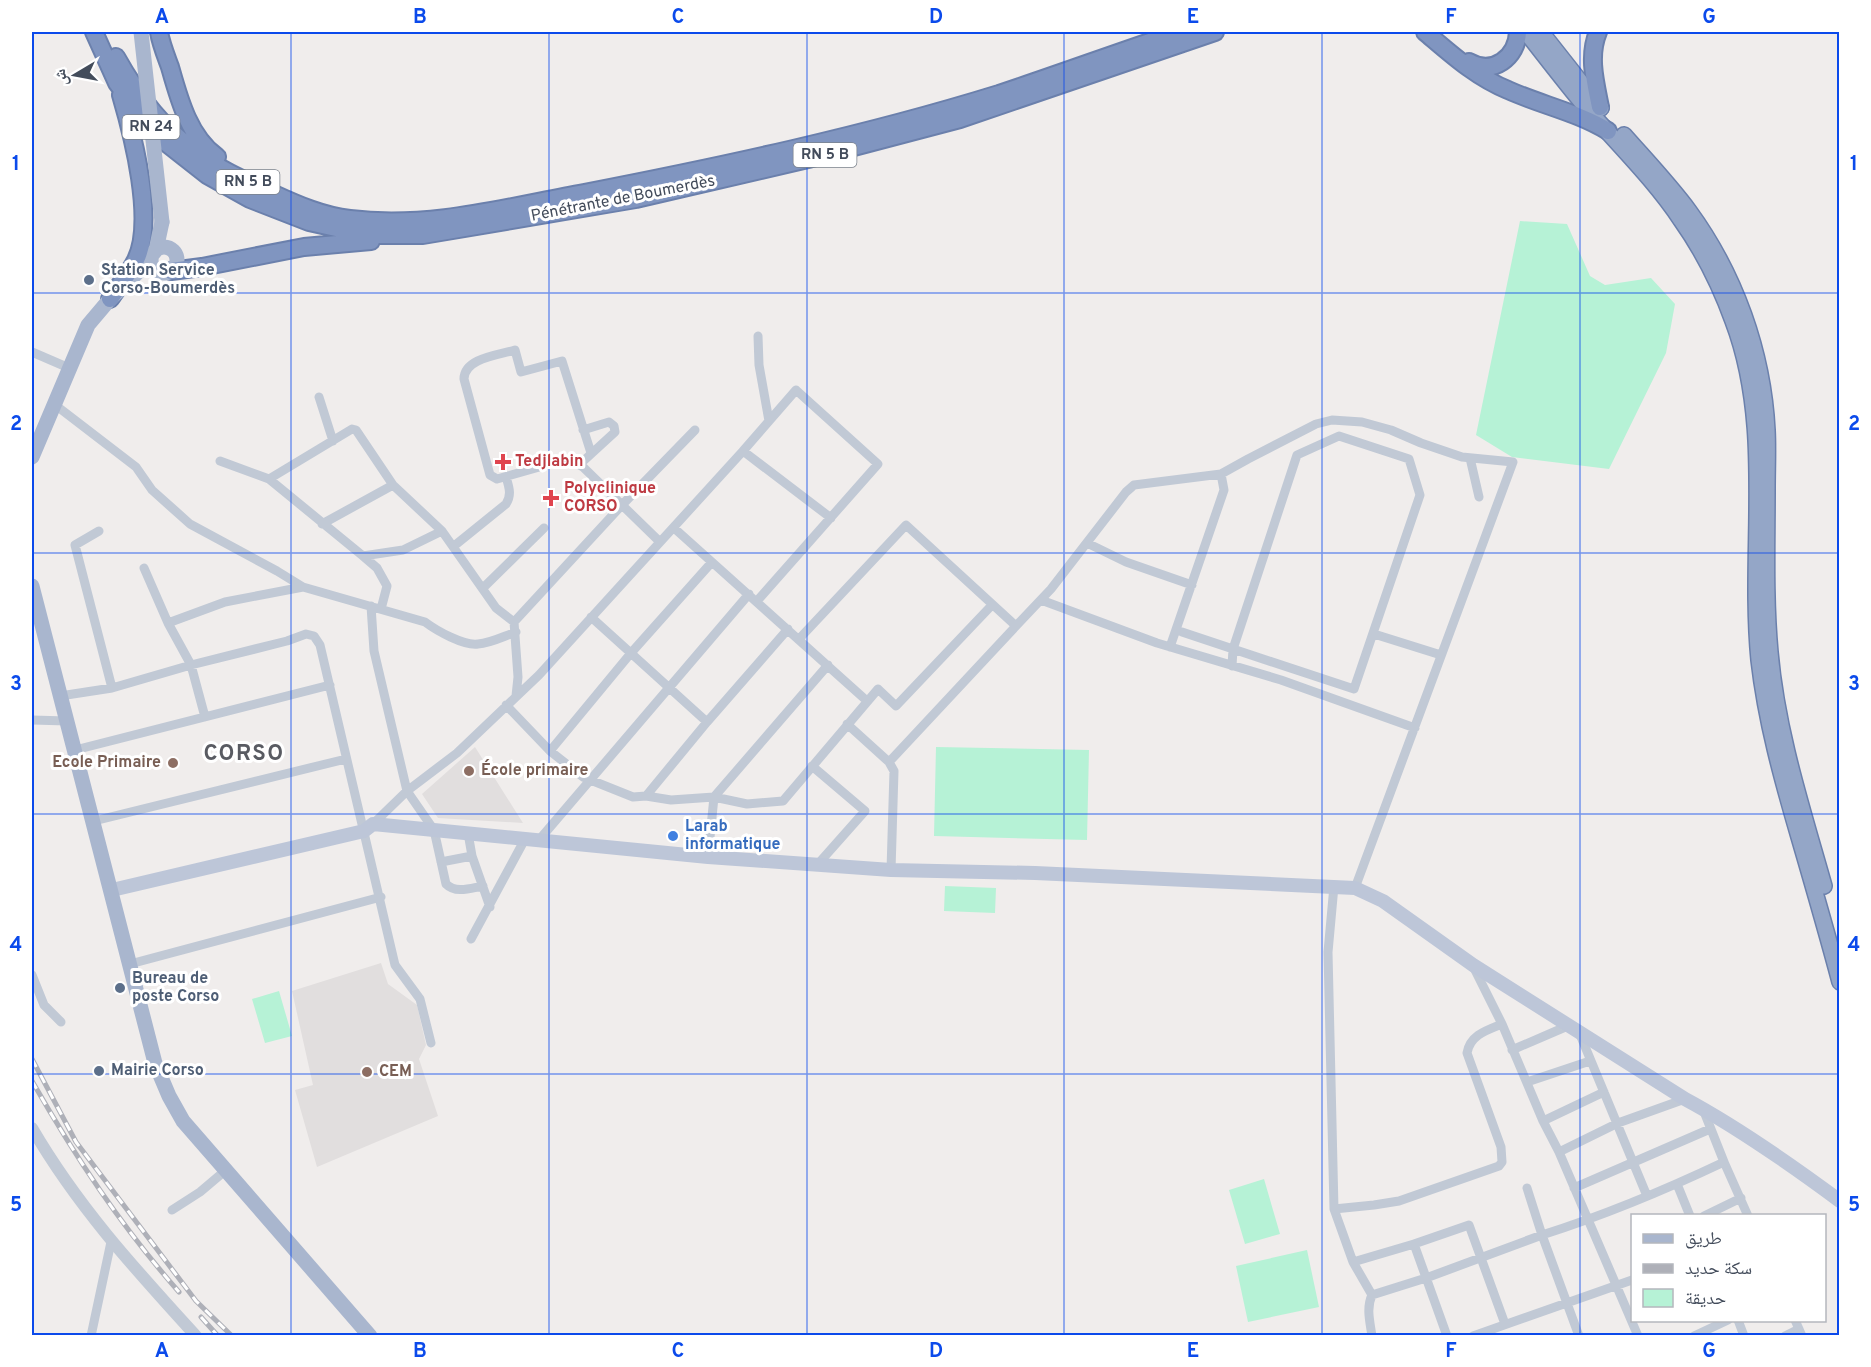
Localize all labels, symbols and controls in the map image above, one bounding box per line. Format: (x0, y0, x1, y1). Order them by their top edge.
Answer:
text: A (155, 5, 169, 31)
text: B (413, 5, 427, 31)
text: C (672, 5, 684, 31)
text: D (929, 5, 943, 31)
text: E (1187, 5, 1199, 31)
text: F (1445, 5, 1457, 31)
text: G (1702, 5, 1716, 31)
north arrow (45, 45, 105, 105)
text: ش (51, 67, 74, 87)
road number: RN 24 (122, 115, 180, 139)
road number: RN 5 B (794, 143, 856, 167)
text: 1 (12, 152, 20, 178)
text: 1 (1850, 152, 1858, 178)
road number: RN 5 B (216, 170, 280, 194)
street label: Pénétrante de Boumerdès (529, 171, 717, 227)
place label: Station Service Corso-Boumerdès (101, 261, 235, 299)
marker: Station Service Corso-Boumerdès (82, 273, 96, 287)
text: 2 (10, 412, 22, 438)
text: 2 (1848, 412, 1860, 438)
place label: Tedjlabin (515, 452, 583, 472)
marker: Tedjlabin (496, 455, 510, 469)
place label: Polyclinique CORSO (564, 479, 656, 517)
marker: Polyclinique CORSO (542, 489, 560, 507)
text: 3 (10, 672, 22, 698)
text: 3 (1848, 672, 1860, 698)
district label: CORSO (203, 741, 285, 768)
place label: Ecole Primaire (52, 753, 161, 773)
marker: Ecole Primaire (166, 756, 180, 770)
place label: École primaire (481, 759, 589, 781)
marker: École primaire (462, 764, 476, 778)
place label: Larab informatique (685, 817, 781, 855)
marker: Larab informatique (666, 829, 680, 843)
text: 4 (10, 933, 22, 959)
text: 4 (1848, 933, 1860, 959)
place label: Bureau de poste Corso (132, 969, 219, 1007)
marker: Bureau de poste Corso (113, 981, 127, 995)
place label: Mairie Corso (111, 1061, 204, 1081)
place label: CEM (379, 1062, 412, 1082)
marker: Mairie Corso (92, 1064, 106, 1078)
marker: CEM (360, 1065, 374, 1079)
text: 5 (10, 1193, 22, 1219)
text: 5 (1848, 1193, 1860, 1219)
legend (1631, 1214, 1826, 1322)
text: طريق (1685, 1228, 1722, 1251)
text: سكة حديد (1685, 1258, 1752, 1281)
text: حديقة (1685, 1288, 1726, 1311)
text: A (155, 1339, 169, 1365)
text: B (413, 1339, 427, 1365)
text: C (672, 1339, 684, 1365)
text: D (929, 1339, 943, 1365)
text: E (1187, 1339, 1199, 1365)
text: F (1445, 1339, 1457, 1365)
text: G (1702, 1339, 1716, 1365)

